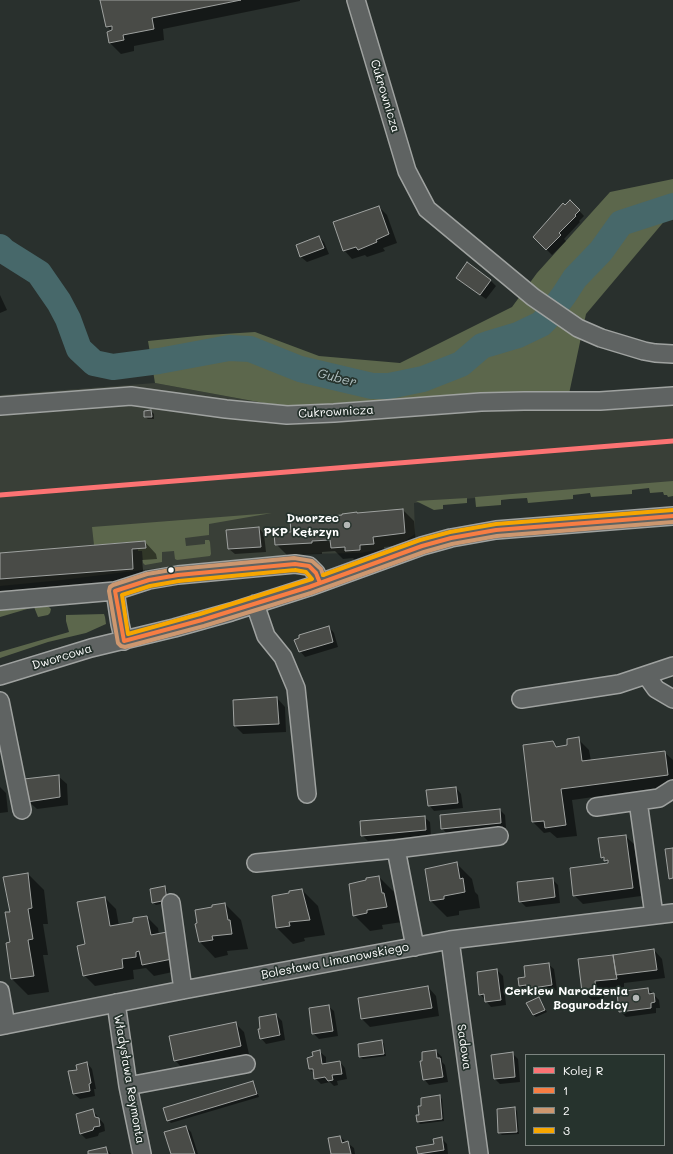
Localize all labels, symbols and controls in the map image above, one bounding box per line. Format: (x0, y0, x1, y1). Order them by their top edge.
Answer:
street label: Cukrownicza (367, 58, 403, 134)
water label: Guber (316, 366, 358, 390)
street label: Cukrownicza (298, 403, 374, 421)
place label: Dworzec PKP Kętrzyn (264, 511, 339, 539)
marker: Dworzec PKP Kętrzyn (342, 520, 352, 530)
unlabelled marker (166, 565, 176, 575)
street label: Dworcowa (30, 641, 94, 673)
street label: Bolesława Limanowskiego (260, 940, 410, 982)
place label: Cerkiew Narodzenia Bogurodzicy (505, 984, 628, 1012)
marker: Cerkiew Narodzenia Bogurodzicy (631, 993, 641, 1003)
street label: Władysława Reymonta (111, 1013, 147, 1145)
street label: Sadowa (454, 1023, 474, 1071)
legend (525, 1054, 665, 1146)
text: Kolej R (563, 1062, 603, 1078)
text: 1 (563, 1082, 568, 1098)
text: 2 (563, 1102, 570, 1118)
text: 3 (563, 1122, 570, 1138)

